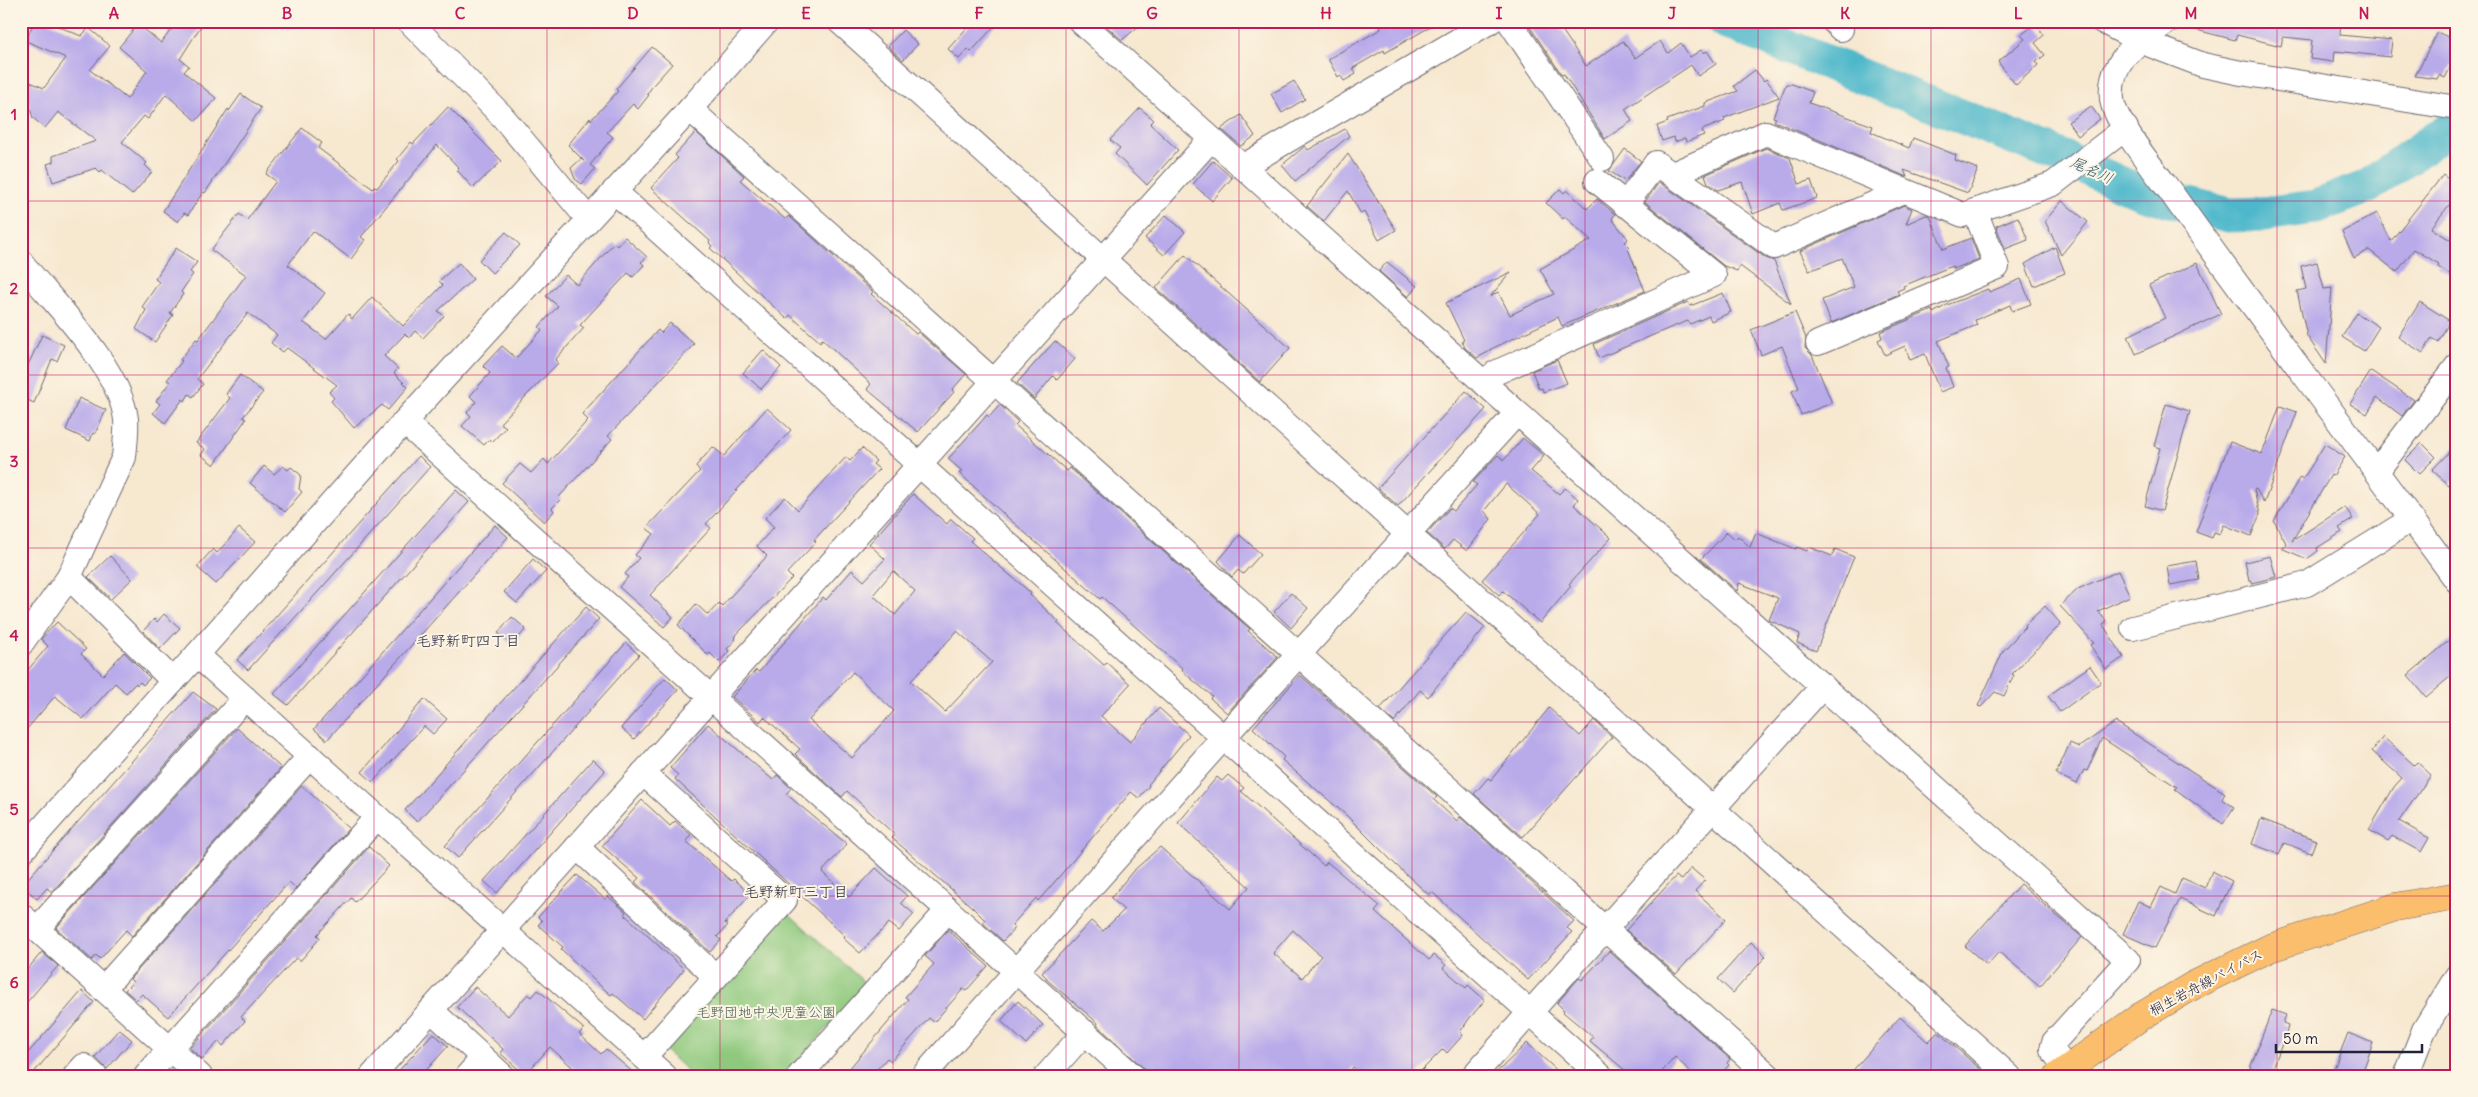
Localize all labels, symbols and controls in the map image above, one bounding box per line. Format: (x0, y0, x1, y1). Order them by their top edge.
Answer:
text: A (109, 3, 119, 23)
text: B (282, 3, 293, 23)
text: C (455, 3, 466, 23)
text: D (627, 3, 639, 23)
text: E (801, 3, 811, 23)
text: F (974, 3, 984, 23)
text: G (1146, 3, 1158, 23)
text: H (1320, 3, 1332, 23)
text: I (1496, 3, 1503, 23)
text: J (1668, 3, 1677, 23)
text: K (1840, 3, 1850, 23)
text: L (2014, 3, 2023, 23)
text: M (2185, 3, 2198, 23)
text: N (2358, 3, 2370, 23)
text: 1 (11, 104, 17, 124)
water label: 尾名川 (2068, 152, 2116, 188)
text: 2 (10, 278, 19, 298)
text: 3 (9, 451, 19, 471)
text: 4 (9, 625, 19, 645)
district label: 毛野新町四丁目 (415, 631, 521, 650)
text: 5 (9, 799, 19, 819)
district label: 毛野新町三丁目 (743, 882, 849, 901)
street label: 桐生岩舟線バイパス (2146, 945, 2266, 1019)
text: 6 (9, 972, 19, 992)
park label: 毛野団地中央児童公園 (696, 1003, 836, 1021)
scale bar (2276, 1022, 2422, 1054)
text: 50 m (2283, 1029, 2318, 1048)

